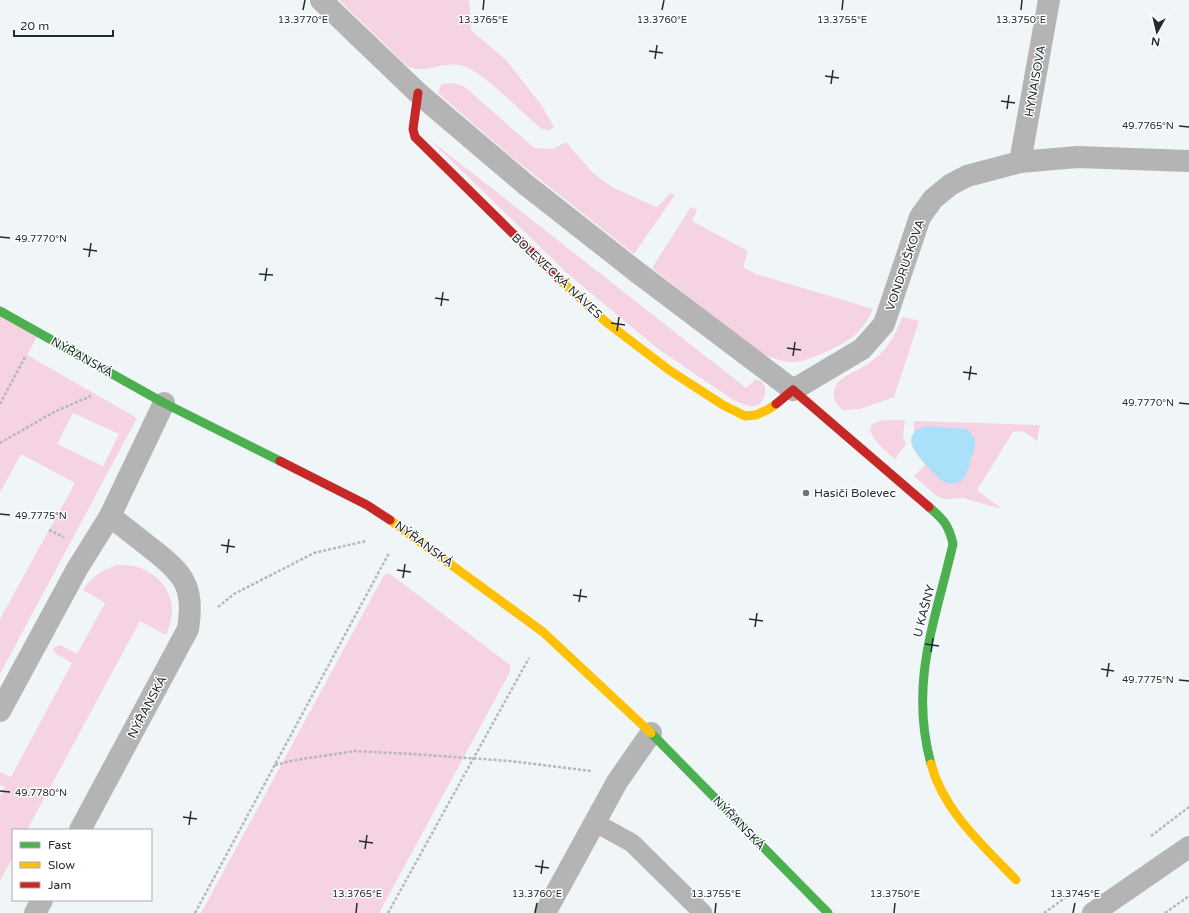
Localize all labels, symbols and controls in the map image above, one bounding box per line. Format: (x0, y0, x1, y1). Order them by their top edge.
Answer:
scale bar (14, 12, 113, 38)
north arrow (1137, 12, 1177, 52)
text: 13.3770°E (278, 14, 328, 26)
text: 13.3765°E (458, 14, 508, 26)
text: 13.3760°E (637, 14, 687, 26)
text: 13.3755°E (817, 14, 867, 26)
text: 13.3750°E (996, 14, 1046, 26)
text: 20 m (20, 19, 49, 33)
text: N (1150, 34, 1161, 48)
street label: HYNAISOVA (1022, 44, 1048, 118)
text: 49.7765°N (1122, 120, 1174, 132)
street label: VONDRUŠKOVA (883, 217, 927, 312)
street label: BOLEVECKÁ NÁVES (509, 231, 605, 321)
text: 49.7770°N (15, 233, 67, 245)
street label: NÝŘANSKÁ (49, 334, 115, 380)
text: 49.7770°N (1122, 397, 1174, 409)
place label: Hasiči Bolevec (814, 486, 896, 500)
marker: Hasiči Bolevec (801, 488, 811, 498)
text: 49.7775°N (15, 510, 67, 522)
street label: NÝŘANSKÁ (392, 518, 456, 570)
street label: U KAŠNY (910, 583, 938, 639)
street label: NÝŘANSKÁ (125, 673, 169, 741)
text: 49.7775°N (1122, 674, 1174, 686)
text: 49.7780°N (15, 787, 67, 799)
street label: NÝŘANSKÁ (710, 793, 768, 853)
legend (12, 829, 152, 901)
text: Fast (48, 838, 72, 852)
text: Slow (48, 858, 75, 872)
text: Jam (48, 878, 71, 892)
text: 13.3765°E (332, 888, 382, 900)
text: 13.3760°E (512, 888, 562, 900)
text: 13.3755°E (691, 888, 741, 900)
text: 13.3750°E (870, 888, 920, 900)
text: 13.3745°E (1050, 888, 1100, 900)

